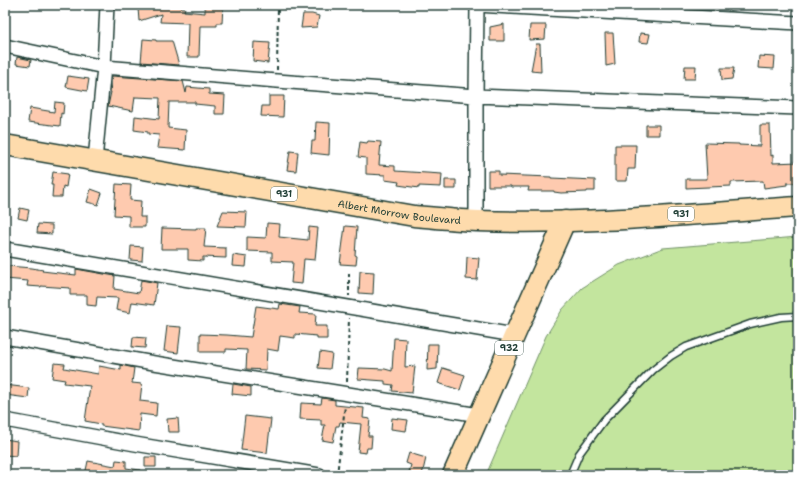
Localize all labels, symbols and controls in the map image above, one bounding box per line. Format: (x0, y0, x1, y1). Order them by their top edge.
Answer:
road number: 931 (271, 187, 297, 201)
street label: Albert Morrow Boulevard (337, 196, 462, 227)
road number: 931 (668, 207, 694, 221)
road number: 932 (495, 341, 523, 355)

